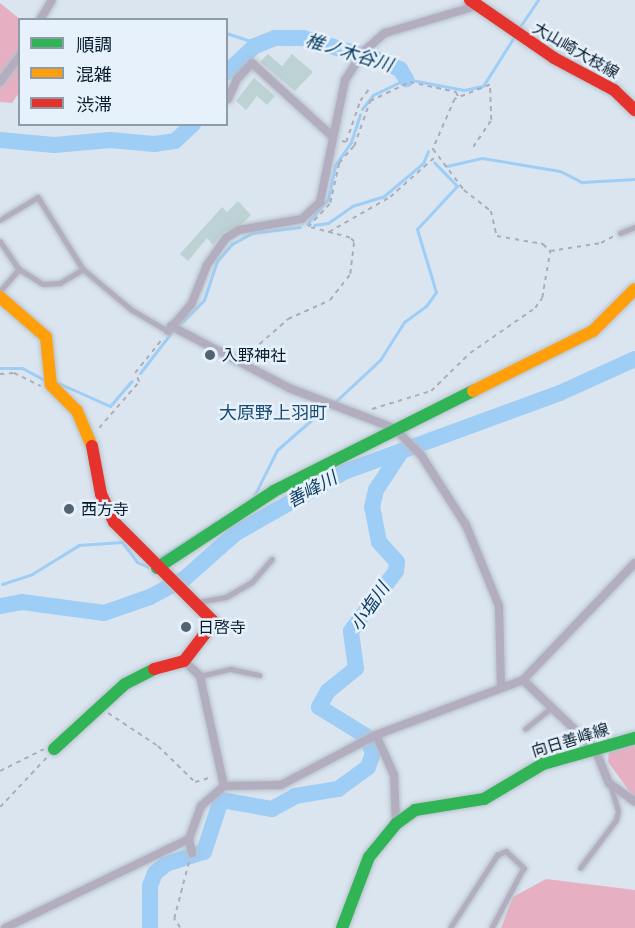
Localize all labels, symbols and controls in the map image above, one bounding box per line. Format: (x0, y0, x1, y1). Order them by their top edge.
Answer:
legend (18, 18, 228, 126)
street label: 大山崎大枝線 (530, 18, 622, 82)
water label: 椎ノ木谷川 (303, 30, 395, 76)
text: 順調 (76, 33, 112, 56)
text: 混雑 (76, 63, 112, 86)
text: 渋滞 (76, 93, 112, 116)
place label: 入野神社 (222, 345, 286, 365)
marker: 入野神社 (203, 348, 217, 362)
district label: 大原野上羽町 (219, 402, 327, 424)
water label: 善峰川 (283, 467, 341, 513)
place label: 西方寺 (81, 499, 129, 519)
marker: 西方寺 (62, 502, 76, 516)
water label: 小塩川 (346, 579, 394, 635)
place label: 日啓寺 (198, 617, 246, 637)
marker: 日啓寺 (179, 620, 193, 634)
street label: 向日善峰線 (529, 719, 611, 761)

